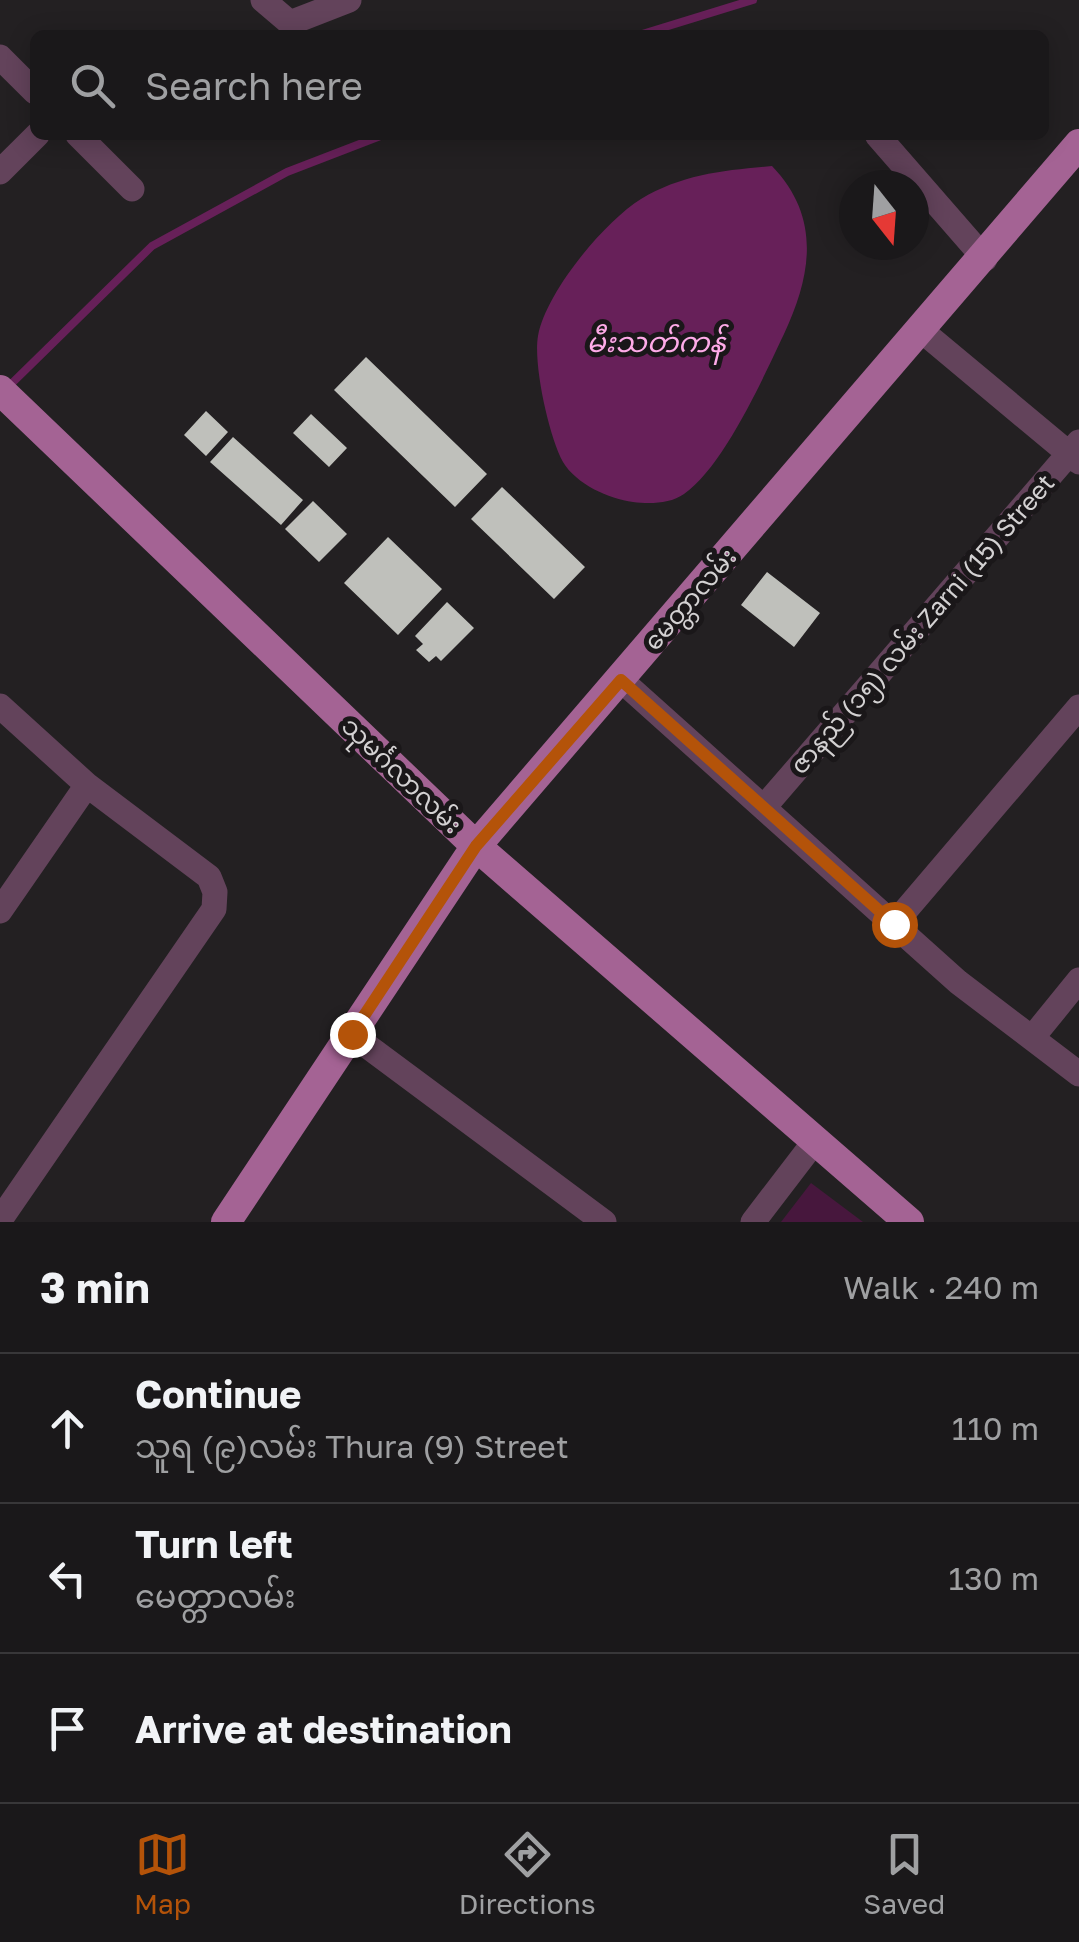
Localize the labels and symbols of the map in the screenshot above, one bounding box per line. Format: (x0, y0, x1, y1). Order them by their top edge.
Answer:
north arrow (839, 170, 929, 260)
water label: မီးသတ်ကန် (586, 323, 730, 366)
street label: ဇာနည် (၁၅) လမ်း Zarni (15) Street (782, 467, 1065, 784)
street label: မေတ္တာလမ်း (636, 540, 747, 660)
street label: သုမင်္ဂလာလမ်း (332, 709, 470, 844)
route start (872, 902, 918, 948)
route end (330, 1012, 376, 1058)

